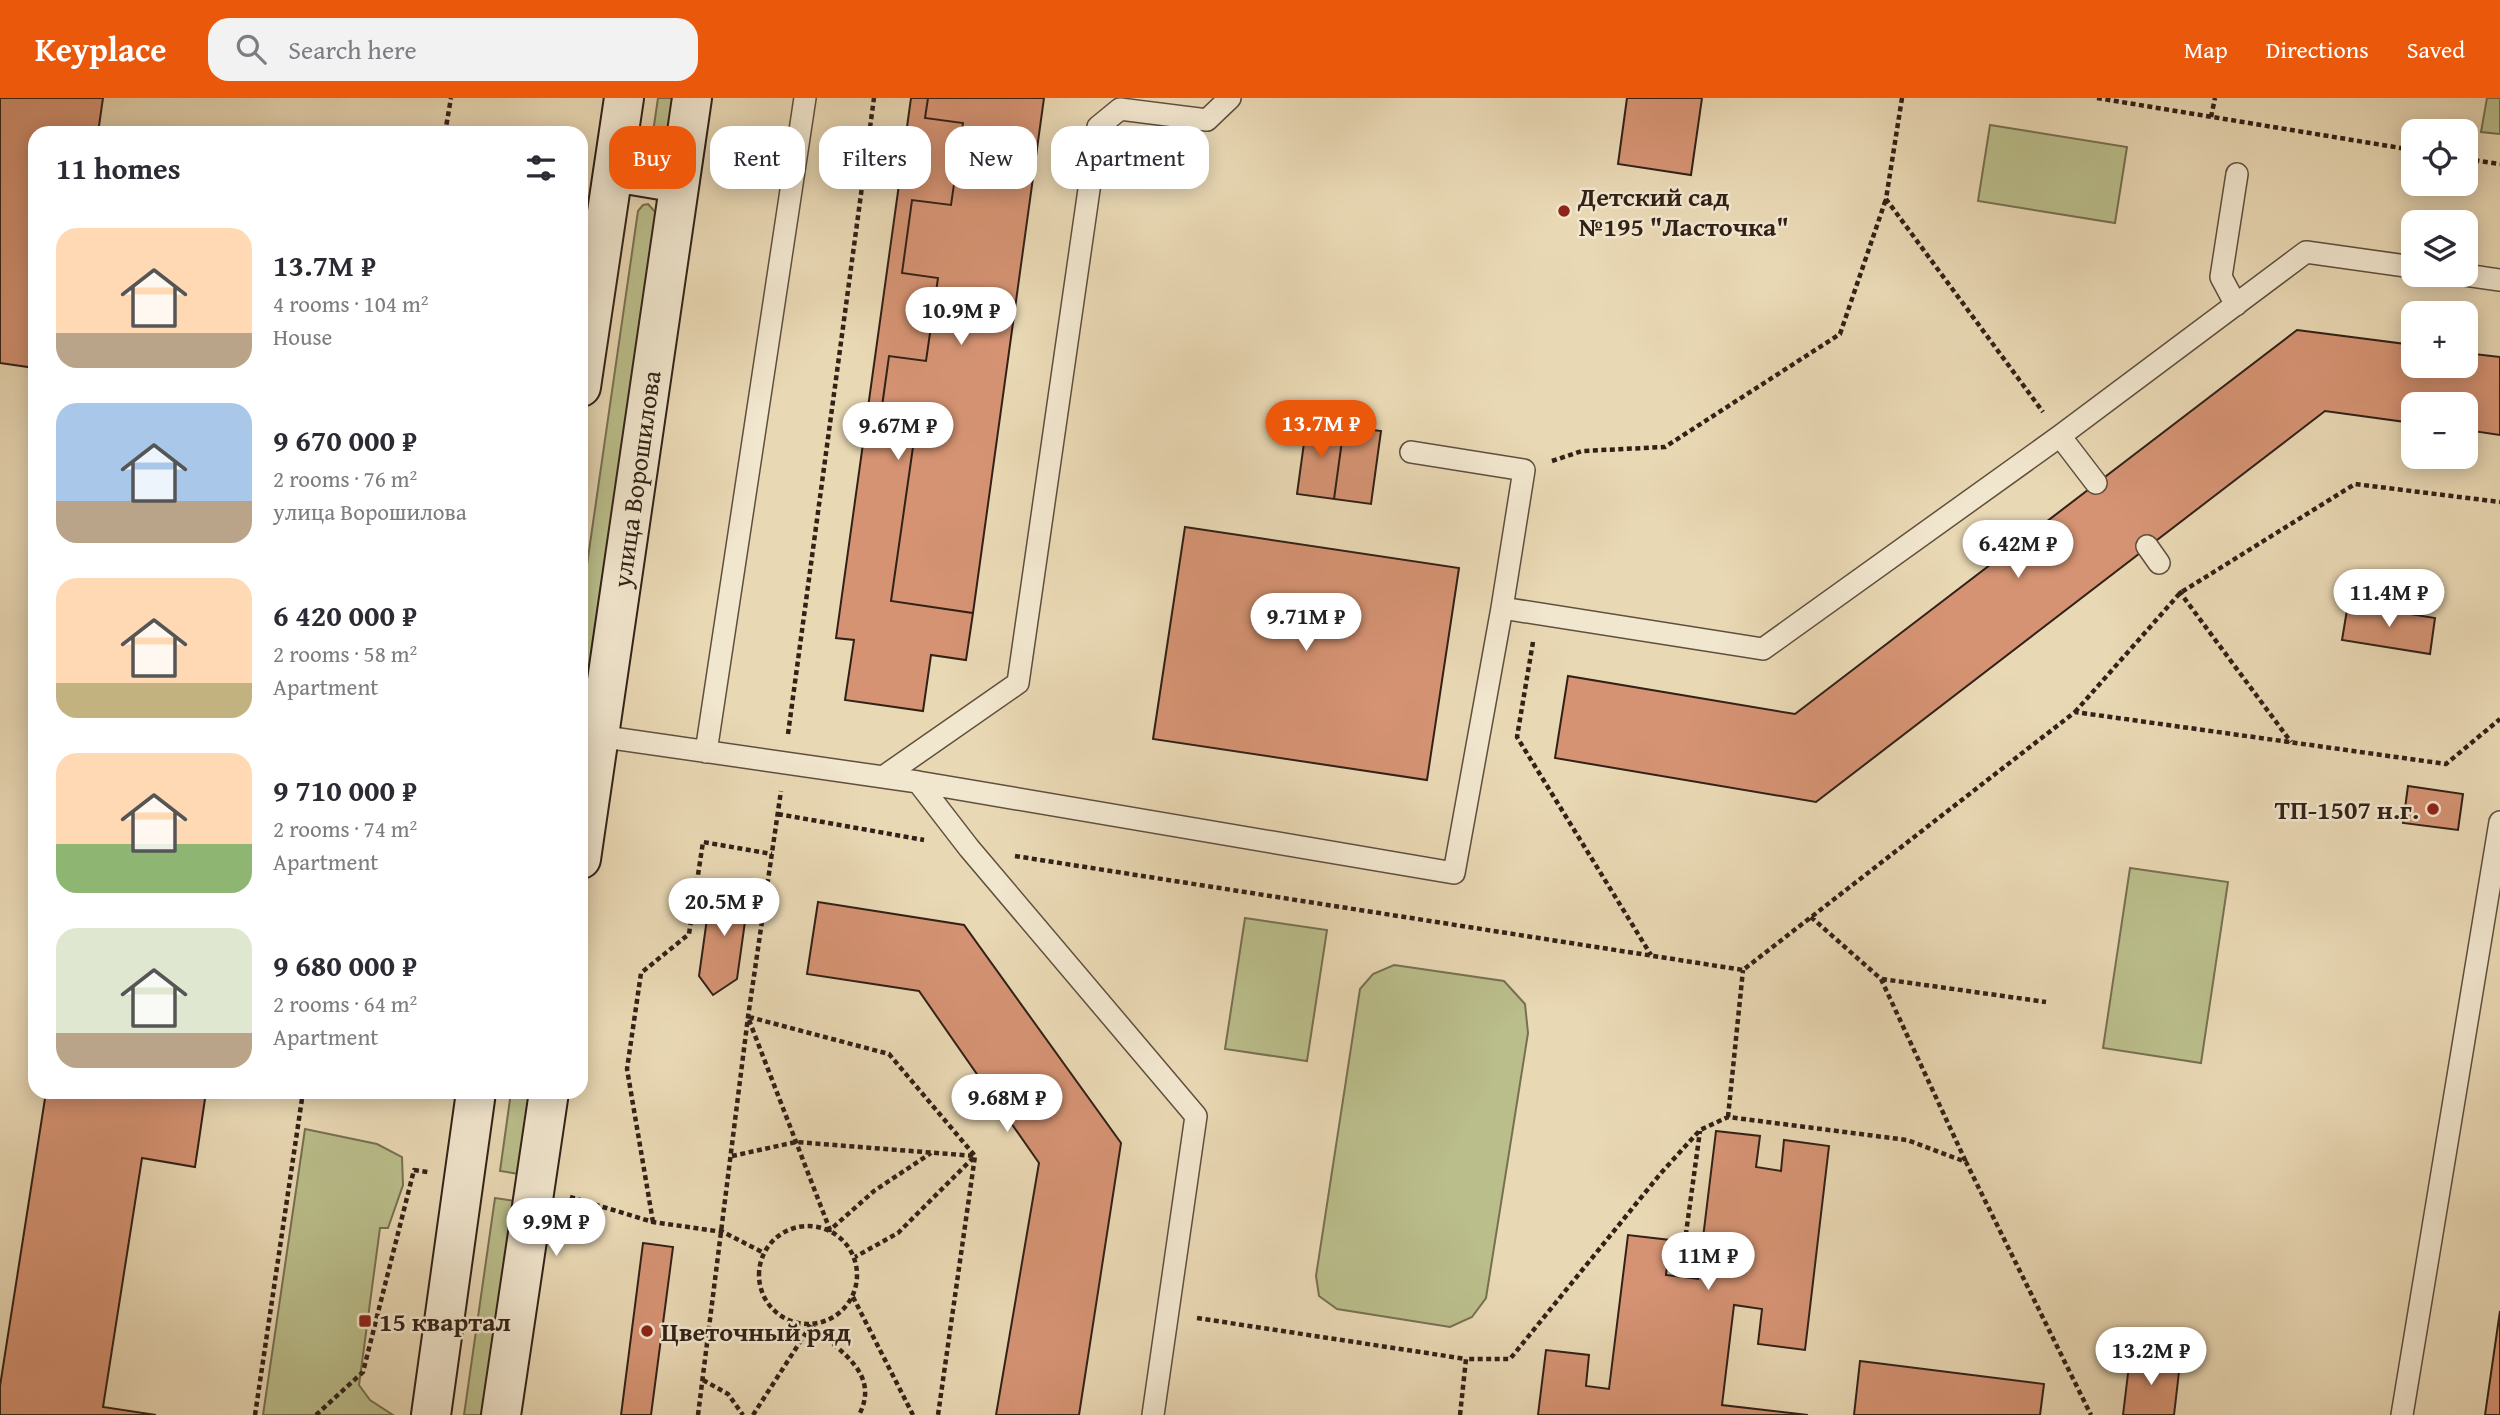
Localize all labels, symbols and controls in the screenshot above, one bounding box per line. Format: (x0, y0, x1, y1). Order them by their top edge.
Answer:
search box (208, 18, 698, 81)
text: Keyplace (35, 25, 166, 73)
icon: search (232, 30, 270, 68)
text: Search here (288, 30, 417, 69)
text: Map (2184, 32, 2228, 67)
text: Directions (2266, 32, 2369, 67)
text: Saved (2407, 32, 2465, 67)
map controls (2401, 119, 2478, 469)
button: locate (2401, 119, 2478, 196)
chip: Buy (609, 126, 696, 189)
chip: Rent (710, 126, 805, 189)
chip: Filters (819, 126, 931, 189)
chip: New (945, 126, 1037, 189)
chip: Apartment (1051, 126, 1209, 189)
text: 11 homes (56, 146, 181, 190)
icon: filters (522, 149, 560, 187)
place label: Детский сад №195 "Ласточка" (1577, 177, 1789, 246)
marker: Детский сад №195 "Ласточка" (1556, 203, 1572, 219)
button: layers (2401, 210, 2478, 287)
text: 13.7M ₽ (273, 243, 376, 287)
icon: home (112, 256, 196, 340)
text: 4 rooms · 104 m² (273, 287, 428, 320)
pin: 10.9M ₽ (896, 288, 1026, 347)
text: 10.9M ₽ (921, 293, 1001, 326)
button: + (2401, 301, 2478, 378)
text: House (273, 320, 332, 353)
street label: улица Ворошилова (601, 367, 671, 591)
button: − (2401, 392, 2478, 469)
pin: 13.7M ₽ (1256, 400, 1386, 460)
pin: 9.67M ₽ (833, 402, 963, 462)
text: 13.7M ₽ (1281, 406, 1361, 439)
text: 9.67M ₽ (858, 408, 938, 441)
text: 9 670 000 ₽ (273, 418, 417, 462)
icon: home (112, 431, 196, 515)
text: 2 rooms · 76 m² (273, 462, 417, 495)
text: улица Ворошилова (273, 495, 467, 528)
pin: 6.42M ₽ (1953, 520, 2083, 580)
text: 6.42M ₽ (1978, 526, 2058, 559)
pin: 11.4M ₽ (2324, 570, 2454, 629)
text: 11.4M ₽ (2349, 575, 2429, 608)
text: 6 420 000 ₽ (273, 593, 417, 637)
pin: 9.71M ₽ (1241, 594, 1371, 653)
text: 9.71M ₽ (1266, 599, 1346, 632)
icon: home (112, 606, 196, 690)
text: 2 rooms · 58 m² (273, 637, 417, 670)
text: Apartment (273, 670, 378, 703)
text: 9 710 000 ₽ (273, 768, 417, 812)
icon: home (112, 781, 196, 865)
place label: ТП-1507 н.г. (2275, 790, 2419, 829)
marker: ТП-1507 н.г. (2425, 801, 2441, 817)
text: 2 rooms · 74 m² (273, 812, 417, 845)
text: Apartment (273, 845, 378, 878)
pin: 20.5M ₽ (659, 878, 789, 938)
text: 20.5M ₽ (684, 884, 764, 917)
text: 9 680 000 ₽ (273, 943, 417, 987)
icon: home (112, 956, 196, 1040)
text: 2 rooms · 64 m² (273, 987, 417, 1020)
text: Apartment (273, 1020, 378, 1053)
pin: 9.68M ₽ (942, 1074, 1072, 1134)
text: 9.68M ₽ (967, 1080, 1047, 1113)
pin: 9.9M ₽ (499, 1198, 613, 1258)
text: 9.9M ₽ (522, 1204, 590, 1237)
pin: 11M ₽ (1659, 1232, 1757, 1292)
text: 11M ₽ (1678, 1238, 1738, 1271)
place label: 15 квартал (379, 1302, 511, 1341)
place label: Цветочный ряд (661, 1312, 851, 1351)
marker: 15 квартал (357, 1313, 373, 1329)
marker: Цветочный ряд (639, 1323, 655, 1339)
pin: 13.2M ₽ (2086, 1328, 2216, 1387)
text: 13.2M ₽ (2111, 1333, 2191, 1366)

